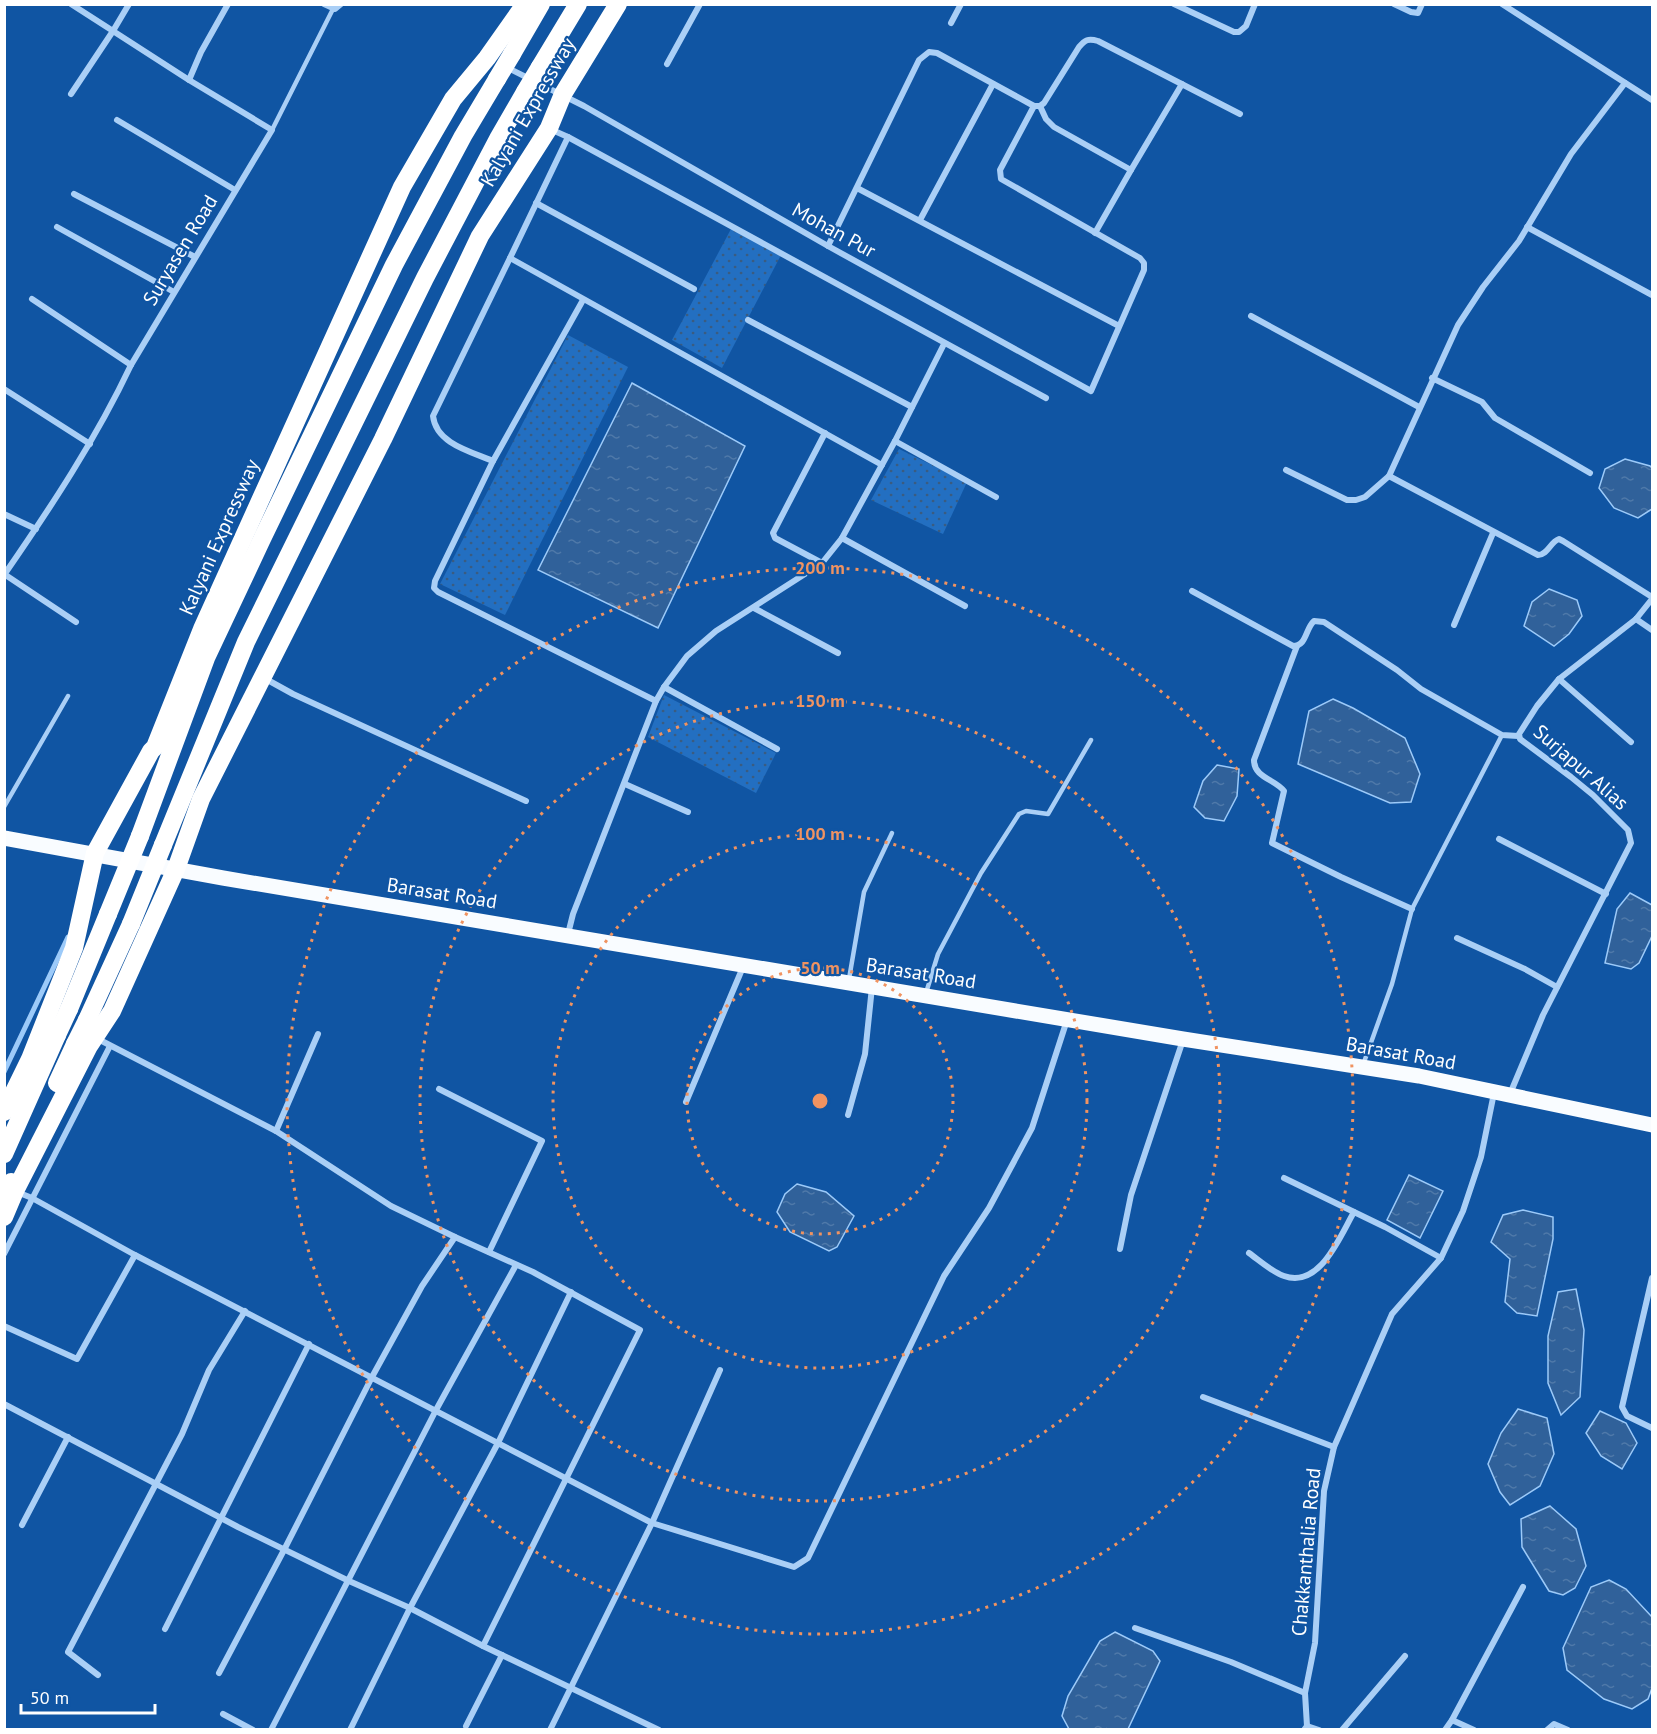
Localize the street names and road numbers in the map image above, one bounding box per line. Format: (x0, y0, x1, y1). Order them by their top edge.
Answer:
street label: Kalyani Expressway (475, 32, 582, 191)
street label: Suryasen Road (137, 190, 223, 310)
street label: Mohan Pur (788, 196, 881, 264)
street label: Kalyani Expressway (173, 454, 265, 619)
street label: Surjapur Alias (1528, 719, 1634, 815)
street label: Barasat Road (385, 871, 499, 915)
street label: Barasat Road (864, 951, 978, 995)
street label: Barasat Road (1344, 1031, 1458, 1075)
street label: Chakkanthalia Road (1286, 1467, 1326, 1637)

